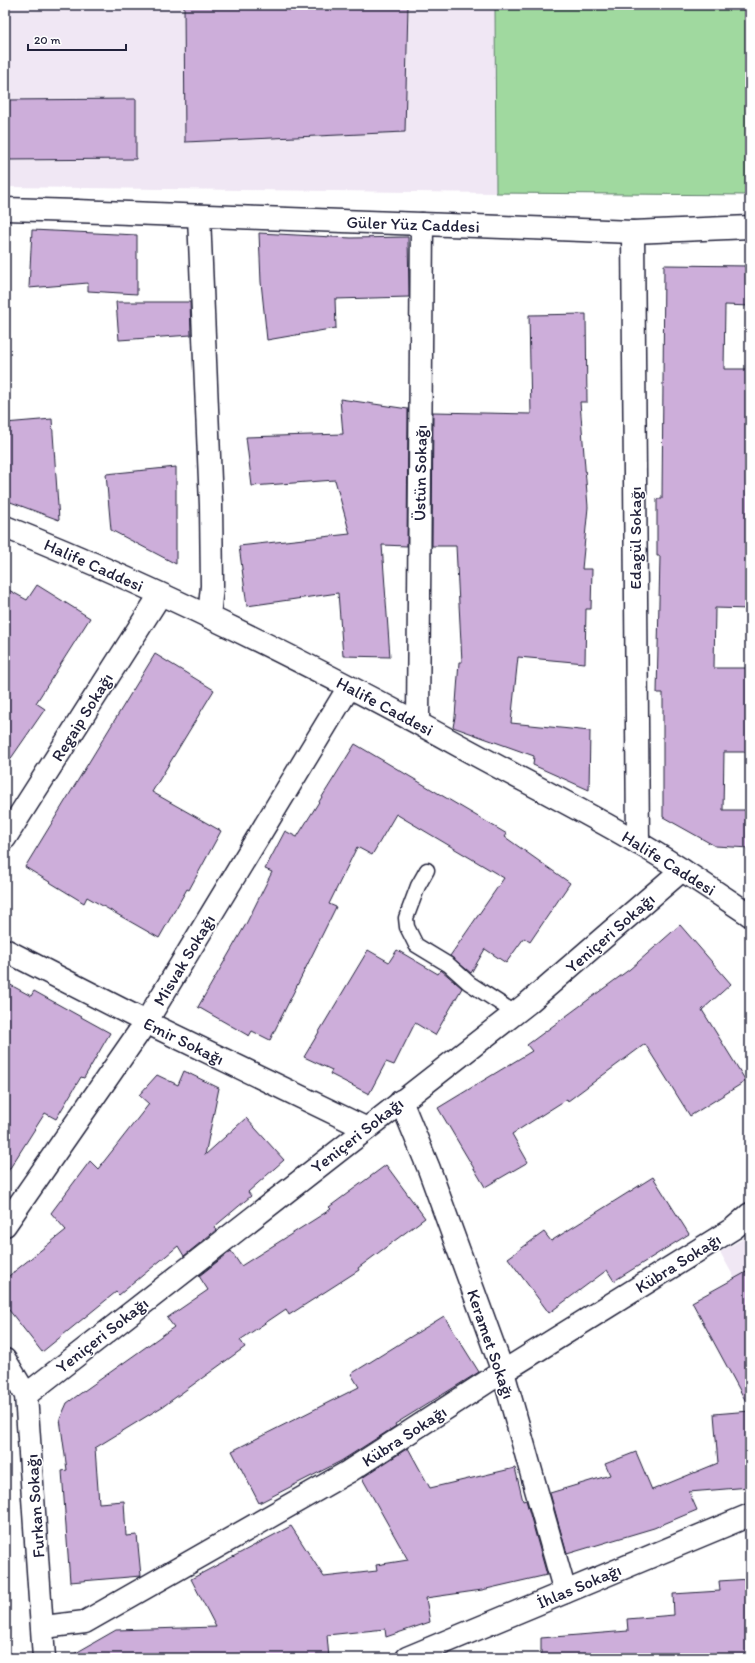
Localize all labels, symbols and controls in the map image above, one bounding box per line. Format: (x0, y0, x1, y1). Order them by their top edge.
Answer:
scale bar (28, 26, 126, 52)
text: 20 m (34, 33, 61, 47)
street label: Güler Yüz Caddesi (346, 212, 480, 236)
street label: Üstün Sokağı (409, 425, 431, 521)
street label: Edagül Sokağı (625, 486, 645, 590)
street label: Halife Caddesi (41, 534, 147, 596)
street label: Regaip Sokağı (47, 669, 117, 765)
street label: Halife Caddesi (333, 672, 437, 740)
street label: Halife Caddesi (619, 826, 719, 900)
street label: Yeniçeri Sokağı (561, 889, 659, 977)
street label: Misvak Sokağı (149, 911, 219, 1009)
street label: Emir Sokağı (140, 1013, 228, 1069)
street label: Yeniçeri Sokağı (307, 1093, 407, 1177)
street label: Kübra Sokağı (632, 1229, 724, 1297)
street label: Keramet Sokağı (463, 1287, 519, 1401)
street label: Yeniçeri Sokağı (52, 1293, 152, 1377)
street label: Kübra Sokağı (358, 1401, 450, 1471)
street label: Furkan Sokağı (21, 1453, 49, 1559)
street label: İhlas Sokağı (534, 1559, 624, 1613)

